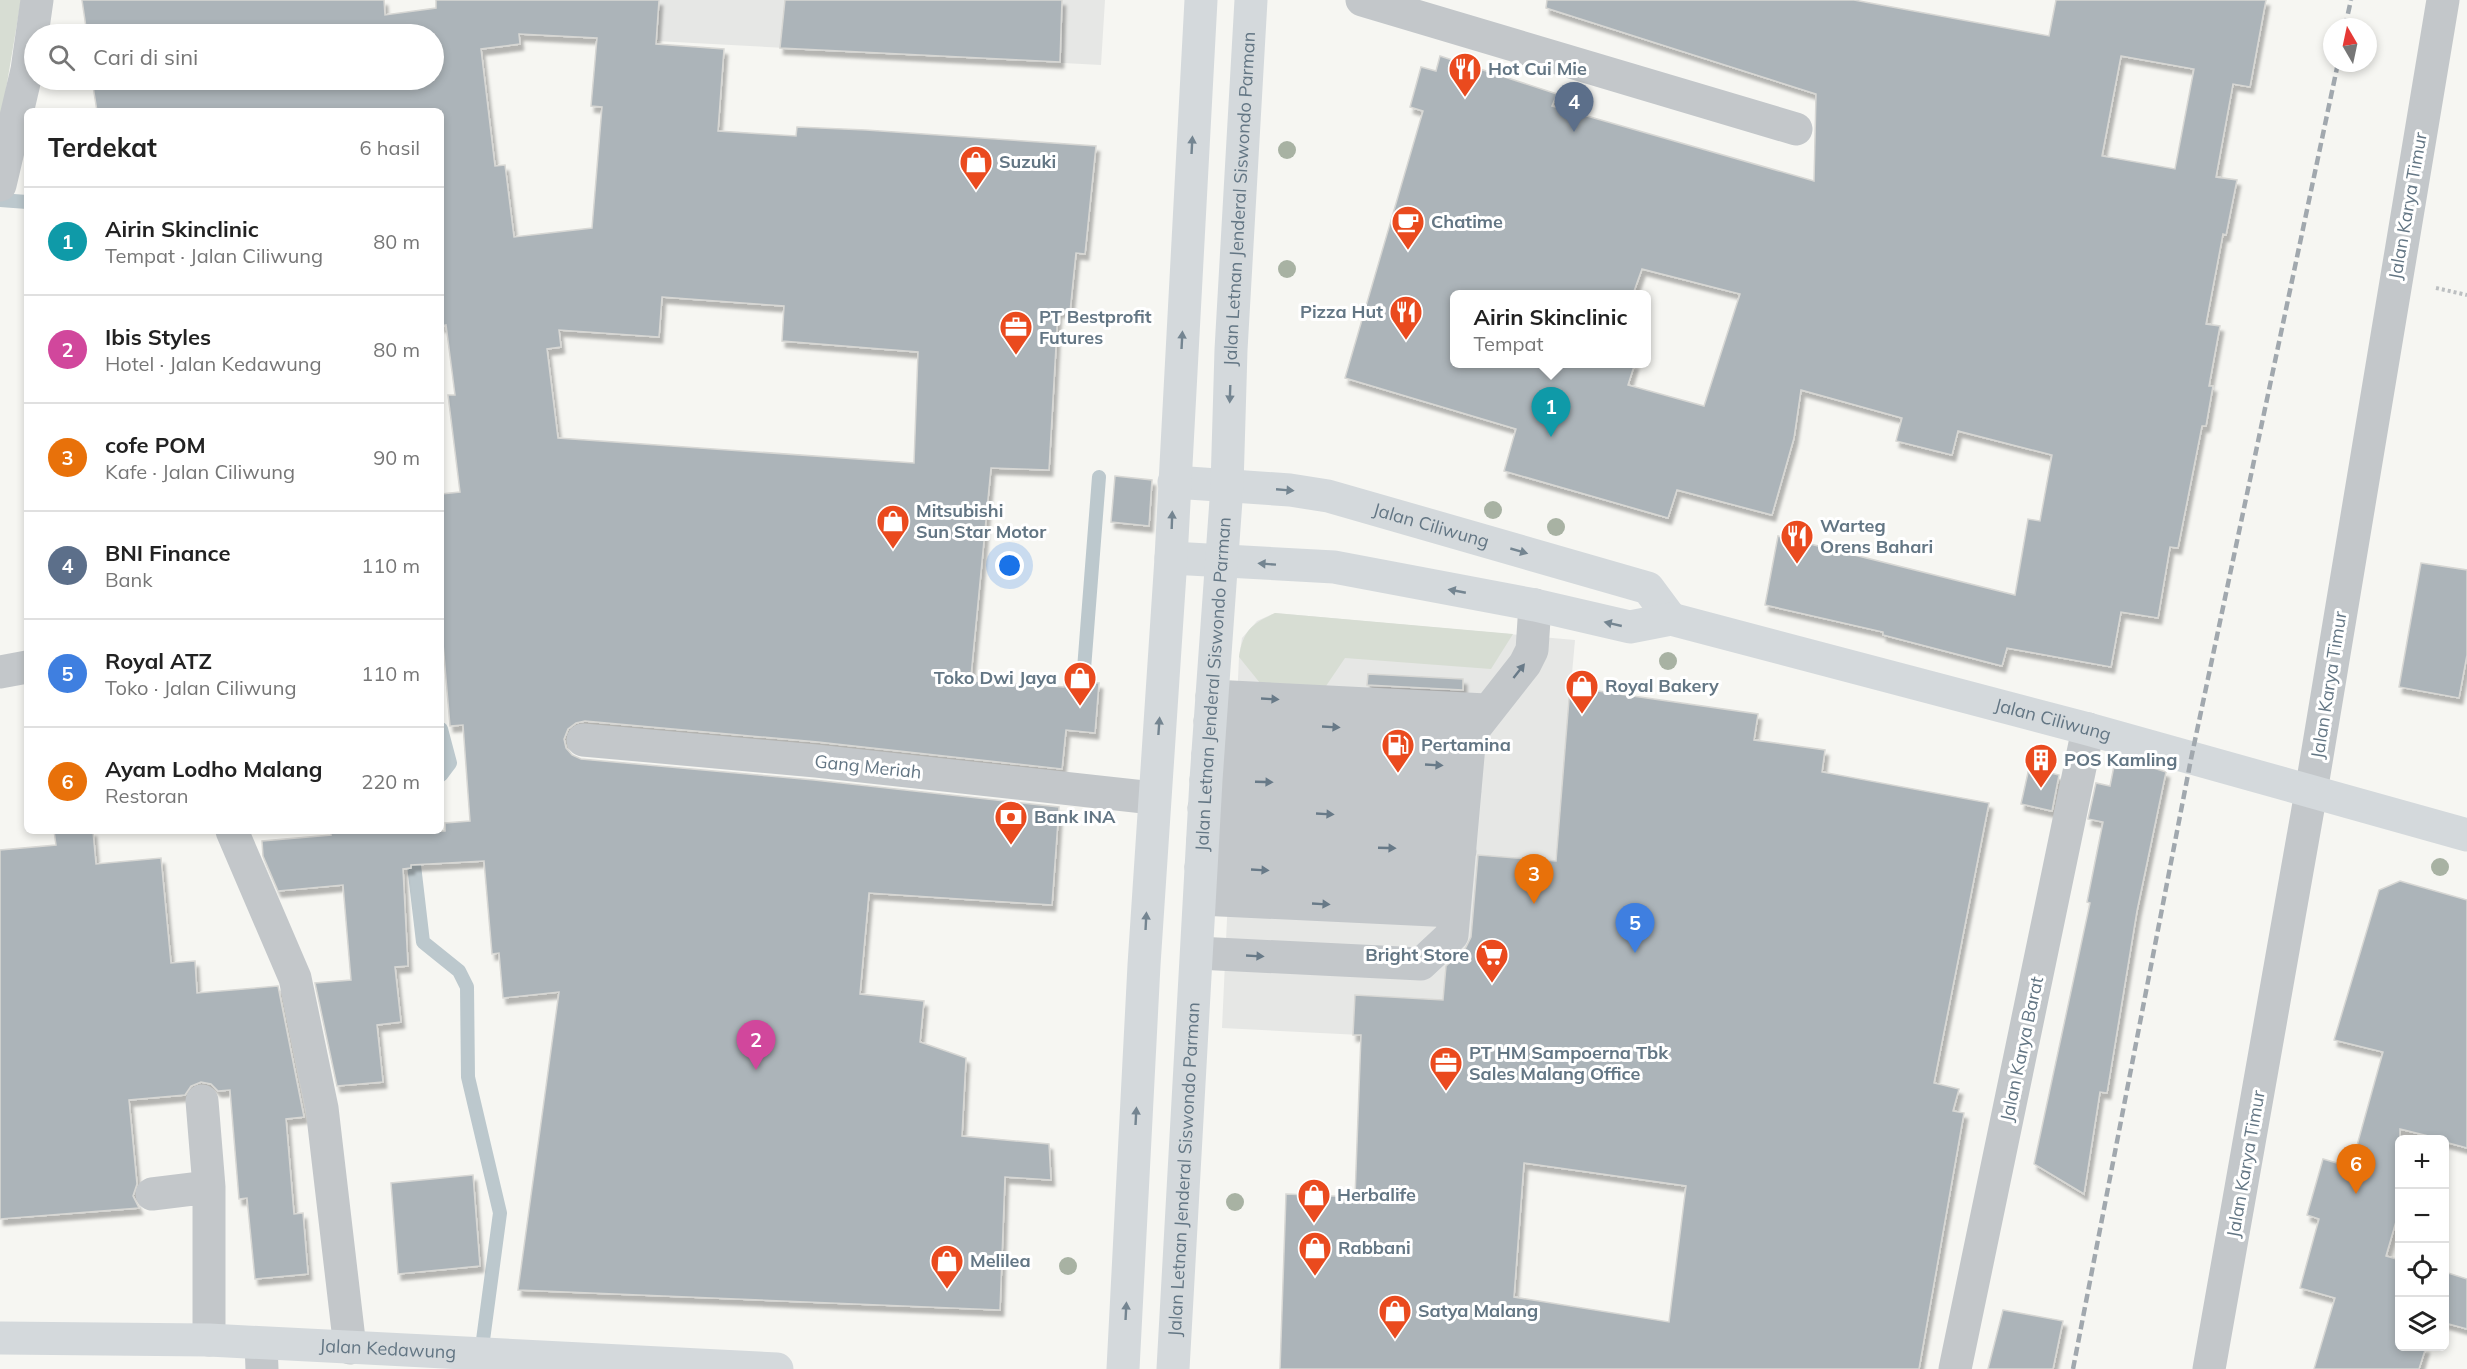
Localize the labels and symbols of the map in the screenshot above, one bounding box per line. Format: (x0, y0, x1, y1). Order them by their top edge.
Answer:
north arrow (2323, 18, 2377, 72)
street label: Jalan Letnan Jenderal Siswondo Parman (1219, 31, 1260, 367)
restaurant icon: Hot Cui Mie (1447, 51, 1483, 98)
place label: Hot Cui Mie (1488, 57, 1587, 80)
pin: 4 (1554, 82, 1594, 132)
street label: Jalan Karya Timur (2383, 130, 2432, 281)
one-way arrow (1188, 136, 1197, 155)
shop icon: Suzuki (958, 144, 994, 191)
place label: Suzuki (999, 150, 1056, 173)
cafe icon: Chatime (1390, 204, 1426, 251)
place label: Chatime (1431, 210, 1503, 233)
restaurant icon: Pizza Hut (1388, 294, 1424, 341)
place label: Pizza Hut (1300, 300, 1383, 323)
place label: PT Bestprofit Futures (1039, 305, 1152, 349)
office icon: PT Bestprofit Futures (998, 309, 1034, 356)
one-way arrow (1177, 330, 1186, 349)
one-way arrow (1226, 384, 1235, 403)
pin: 1 (1532, 388, 1570, 437)
one-way arrow (1275, 485, 1294, 495)
street label: Jalan Ciliwung (1370, 498, 1492, 553)
place label: Mitsubishi Sun Star Motor (916, 499, 1047, 543)
shop icon: Mitsubishi Sun Star Motor (875, 503, 911, 550)
one-way arrow (1168, 511, 1177, 530)
place label: Warteg Orens Bahari (1820, 514, 1933, 558)
street label: Jalan Letnan Jenderal Siswondo Parman (1190, 516, 1236, 852)
restaurant icon: Warteg Orens Bahari (1779, 518, 1815, 565)
one-way arrow (1510, 547, 1528, 556)
your location (995, 551, 1024, 580)
one-way arrow (1258, 559, 1277, 568)
one-way arrow (1447, 586, 1466, 595)
street label: Jalan Karya Timur (2305, 609, 2352, 760)
one-way arrow (1604, 618, 1623, 628)
shop icon: Toko Dwi Jaya (1062, 660, 1098, 707)
one-way arrow (1513, 663, 1526, 679)
place label: Toko Dwi Jaya (934, 666, 1057, 689)
shop icon: Royal Bakery (1564, 668, 1600, 715)
place label: Royal Bakery (1605, 674, 1719, 697)
street label: Jalan Ciliwung (1992, 693, 2114, 746)
one-way arrow (1261, 694, 1280, 703)
one-way arrow (1154, 717, 1164, 736)
one-way arrow (1322, 723, 1341, 732)
fuel station icon: Pertamina (1380, 727, 1416, 774)
place label: Pertamina (1421, 733, 1511, 756)
building icon: POS Kamling (2023, 742, 2059, 789)
place label: POS Kamling (2064, 748, 2177, 771)
street label: Gang Meriah (813, 749, 923, 784)
one-way arrow (1424, 760, 1443, 769)
one-way arrow (1255, 778, 1274, 787)
bank icon: Bank INA (993, 799, 1029, 846)
place label: Bank INA (1034, 805, 1116, 828)
one-way arrow (1316, 809, 1335, 818)
one-way arrow (1378, 843, 1397, 852)
pin: 3 (1514, 854, 1553, 904)
one-way arrow (1250, 866, 1269, 875)
one-way arrow (1311, 900, 1330, 909)
pin: 5 (1616, 904, 1654, 953)
one-way arrow (1142, 912, 1151, 931)
supermarket icon: Bright Store (1474, 937, 1510, 984)
place label: Bright Store (1365, 943, 1469, 966)
one-way arrow (1246, 951, 1265, 960)
street label: Jalan Karya Barat (1995, 974, 2048, 1124)
street label: Jalan Letnan Jenderal Siswondo Parman (1163, 1001, 1205, 1337)
pin: 2 (736, 1020, 776, 1070)
place label: PT HM Sampoerna Tbk Sales Malang Office (1469, 1041, 1669, 1085)
office icon: PT HM Sampoerna Tbk Sales Malang Office (1428, 1045, 1464, 1092)
street label: Jalan Karya Timur (2221, 1088, 2270, 1239)
one-way arrow (1131, 1106, 1141, 1125)
pin: 6 (2336, 1144, 2376, 1194)
shop icon: Herbalife (1296, 1177, 1332, 1224)
place label: Herbalife (1337, 1183, 1416, 1206)
shop icon: Rabbani (1297, 1230, 1333, 1277)
place label: Rabbani (1338, 1236, 1411, 1259)
shop icon: Melilea (929, 1243, 965, 1290)
place label: Melilea (970, 1249, 1031, 1272)
shop icon: Satya Malang (1377, 1293, 1413, 1340)
place label: Satya Malang (1418, 1299, 1538, 1322)
one-way arrow (1122, 1301, 1131, 1320)
street label: Jalan Kedawung (319, 1334, 457, 1364)

